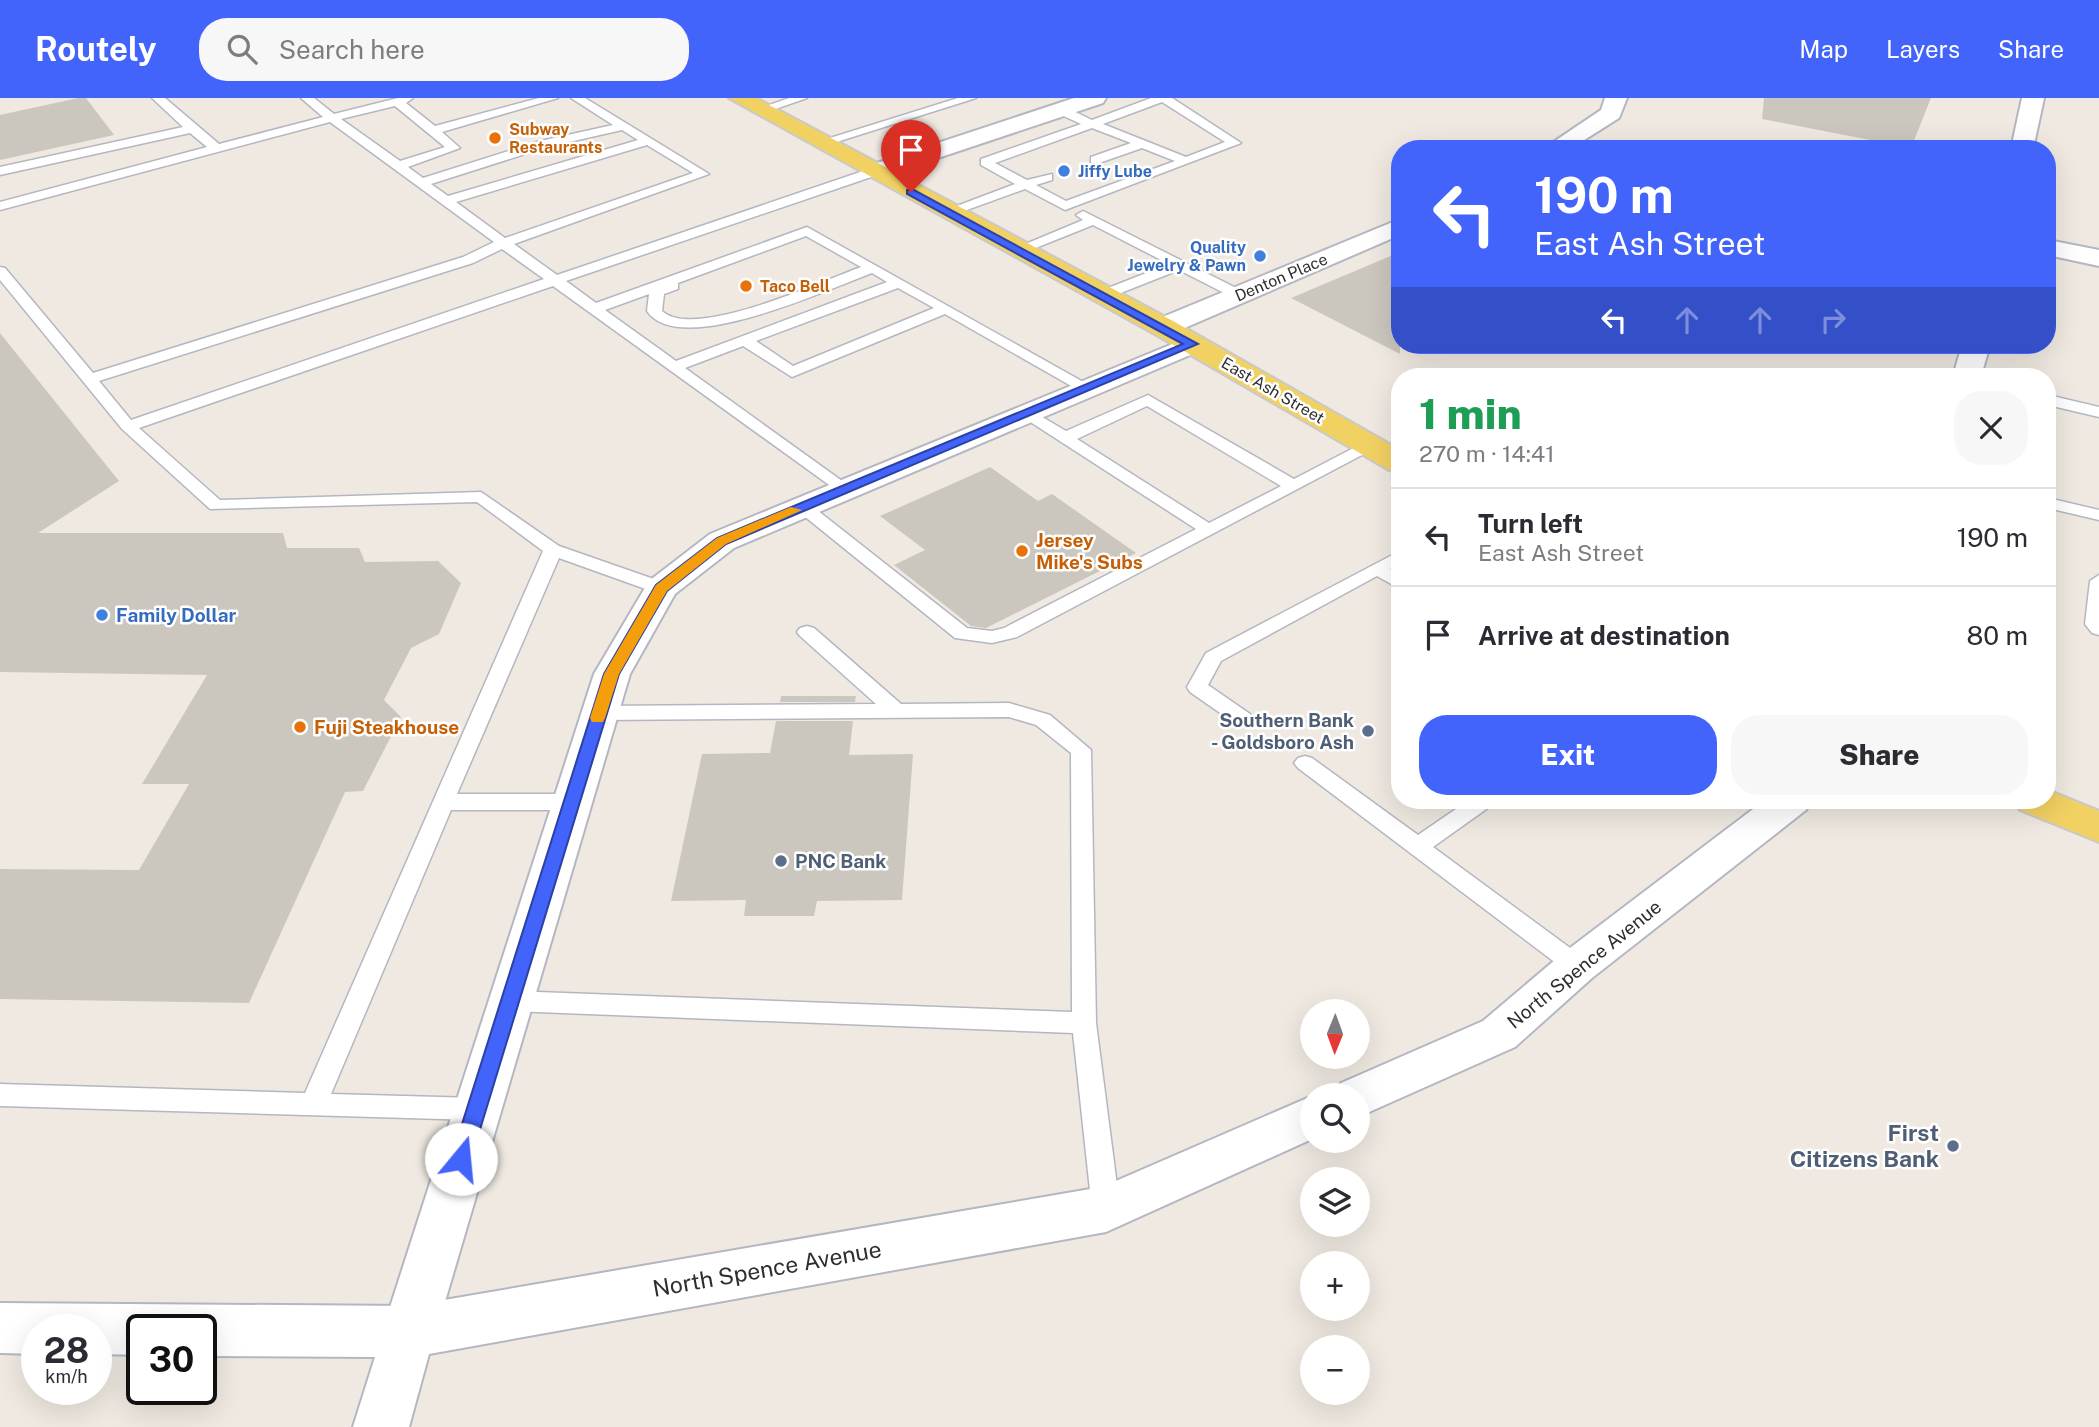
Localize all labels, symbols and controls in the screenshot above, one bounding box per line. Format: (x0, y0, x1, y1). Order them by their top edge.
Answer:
search box (199, 18, 689, 81)
text: Routely (35, 30, 157, 68)
icon: search (223, 30, 261, 68)
text: Search here (279, 34, 425, 65)
text: Map (1799, 35, 1848, 63)
text: Layers (1886, 35, 1960, 63)
text: Share (1998, 35, 2064, 63)
place label: Subway Restaurants (509, 120, 602, 157)
pin (881, 120, 941, 192)
marker: Subway Restaurants (487, 130, 503, 146)
icon: arrive (892, 131, 930, 169)
place label: Jiffy Lube (1078, 162, 1152, 181)
marker: Jiffy Lube (1056, 163, 1072, 179)
text: 190 m (1534, 166, 1674, 224)
icon: left (1419, 168, 1510, 259)
text: East Ash Street (1534, 225, 1765, 262)
place label: Quality Jewelry & Pawn (1127, 238, 1246, 275)
marker: Quality Jewelry & Pawn (1252, 248, 1268, 264)
street label: Denton Place (1232, 249, 1330, 305)
place label: Taco Bell (760, 277, 830, 296)
marker: Taco Bell (738, 278, 754, 294)
icon: left (1595, 301, 1633, 339)
icon: ahead (1668, 301, 1706, 339)
icon: ahead (1741, 301, 1779, 339)
icon: right (1814, 301, 1852, 339)
street label: East Ash Street (1218, 353, 1328, 428)
text: 1 min (1419, 389, 1522, 438)
button: close (1954, 391, 2028, 465)
text: 270 m · 14:41 (1419, 440, 1555, 467)
text: Turn left (1478, 508, 1583, 539)
icon: left (1419, 518, 1457, 556)
text: 190 m (1957, 522, 2028, 553)
place label: Jersey Mike's Subs (1036, 529, 1143, 573)
text: East Ash Street (1478, 539, 1644, 566)
marker: Jersey Mike's Subs (1014, 543, 1030, 559)
place label: Family Dollar (116, 604, 236, 626)
marker: Family Dollar (94, 607, 110, 623)
icon: arrive (1419, 616, 1457, 654)
text: Arrive at destination (1478, 620, 1730, 651)
text: 80 m (1967, 620, 2028, 651)
place label: Southern Bank - Goldsboro Ash (1211, 709, 1354, 753)
button: Exit (1419, 715, 1717, 795)
button: Share (1731, 715, 2028, 795)
place label: Fuji Steakhouse (314, 716, 459, 738)
marker: Fuji Steakhouse (292, 719, 308, 735)
marker: Southern Bank - Goldsboro Ash (1360, 723, 1376, 739)
place label: PNC Bank (795, 850, 886, 872)
marker: PNC Bank (773, 853, 789, 869)
street label: North Spence Avenue (1503, 895, 1665, 1033)
north arrow (1300, 999, 1370, 1069)
map controls (1300, 999, 1370, 1405)
button: search (1300, 1083, 1370, 1153)
place label: First Citizens Bank (1790, 1119, 1939, 1172)
position arrow (424, 1122, 498, 1196)
marker: First Citizens Bank (1945, 1138, 1961, 1154)
button: layers (1300, 1167, 1370, 1237)
street label: North Spence Avenue (650, 1235, 883, 1302)
button: + (1300, 1251, 1370, 1321)
speed limit sign: 30 (126, 1314, 217, 1405)
text: 28 (44, 1330, 89, 1371)
button: − (1300, 1335, 1370, 1405)
text: km/h (45, 1366, 88, 1387)

